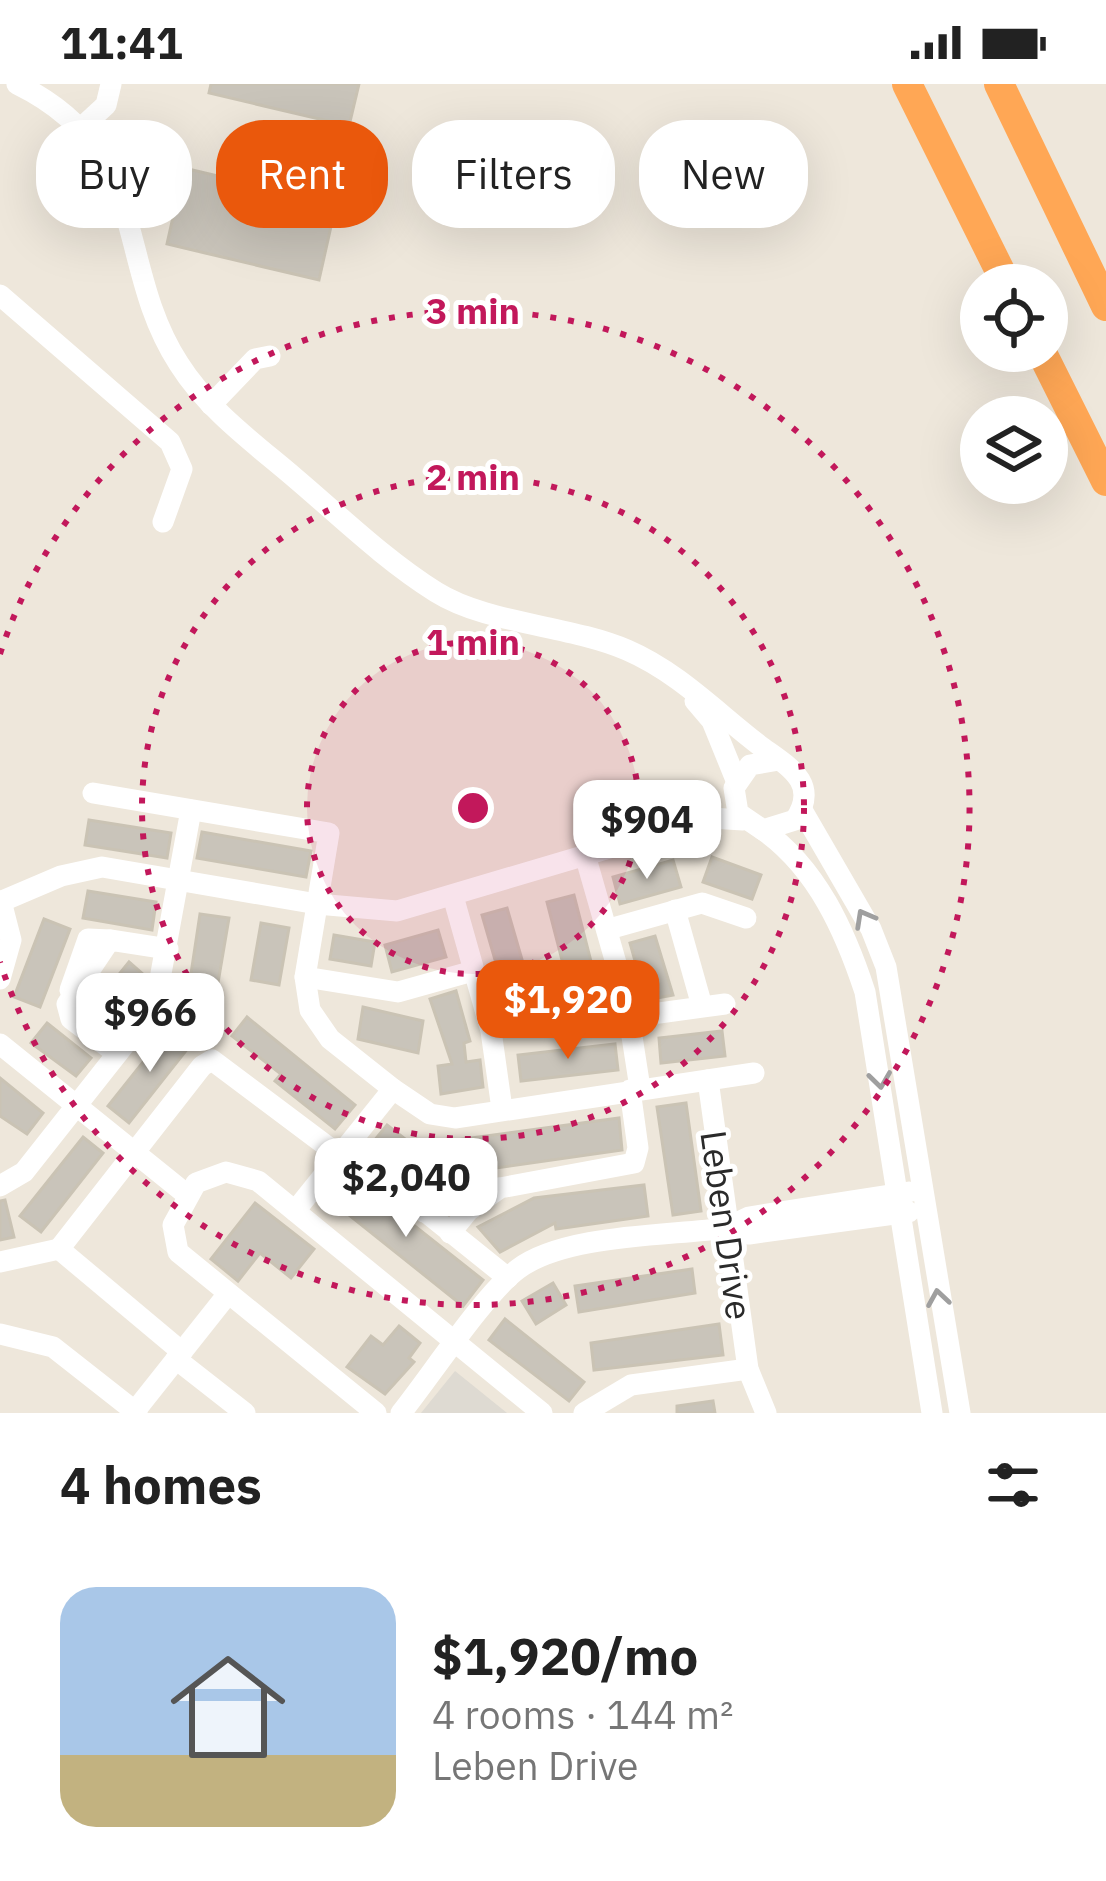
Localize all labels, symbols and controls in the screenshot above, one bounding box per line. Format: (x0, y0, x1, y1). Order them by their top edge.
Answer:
text: 11:41 (60, 13, 183, 71)
chip: Buy (36, 120, 192, 228)
chip: Rent (216, 120, 388, 228)
chip: Filters (412, 120, 615, 228)
chip: New (639, 120, 808, 228)
map controls (960, 264, 1068, 504)
button: locate (960, 264, 1068, 372)
text: 3 min (426, 287, 520, 334)
button: layers (960, 396, 1068, 504)
text: 2 min (426, 453, 520, 500)
text: 1 min (426, 618, 520, 665)
pin: $904 (576, 780, 718, 882)
centre of rings (452, 787, 494, 829)
text: $904 (600, 793, 694, 844)
one-way arrow (855, 909, 878, 930)
pin: $1,920 (470, 960, 666, 1062)
pin: $966 (79, 973, 221, 1075)
text: $1,920 (503, 973, 633, 1024)
text: $966 (103, 986, 197, 1037)
one-way arrow (866, 1071, 892, 1090)
street label: Leben Drive (690, 1127, 764, 1323)
pin: $2,040 (308, 1138, 504, 1240)
text: $2,040 (341, 1151, 471, 1202)
one-way arrow (926, 1289, 952, 1308)
text: 4 homes (60, 1452, 262, 1518)
icon: filters (980, 1452, 1046, 1518)
text: $1,920/mo (432, 1623, 698, 1689)
icon: home (156, 1635, 300, 1779)
text: 4 rooms · 144 m² (432, 1689, 734, 1740)
text: Leben Drive (432, 1740, 638, 1791)

